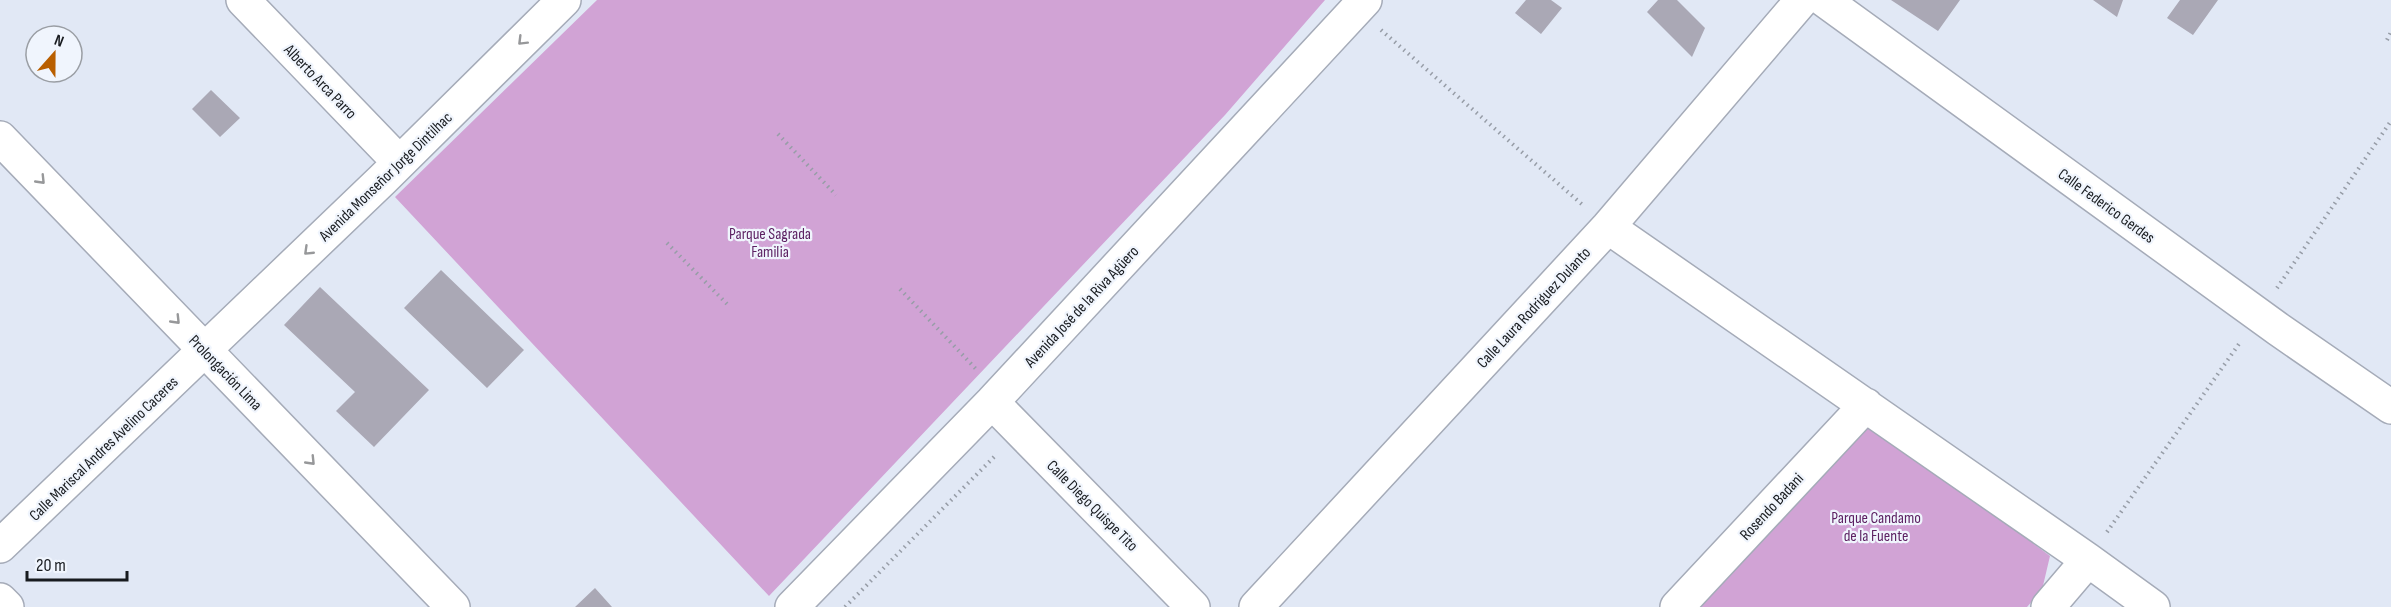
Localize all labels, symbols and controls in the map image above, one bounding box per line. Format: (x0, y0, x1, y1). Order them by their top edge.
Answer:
north arrow (24, 24, 84, 84)
text: N (51, 31, 66, 52)
one-way arrow (518, 34, 528, 45)
street label: Alberto Arca Parro (279, 40, 360, 123)
street label: Avenida Monseñor Jorge Dintilhac (315, 109, 457, 246)
street label: Calle Federico Gerdes (2054, 165, 2158, 248)
one-way arrow (33, 173, 44, 184)
park label: Parque Sagrada Familia (729, 225, 811, 262)
street label: Avenida José de la Riva Agüero (1020, 242, 1143, 372)
one-way arrow (304, 244, 314, 255)
street label: Calle Laura Rodriguez Dulanto (1473, 244, 1595, 372)
one-way arrow (169, 314, 180, 324)
street label: Prolongación Lima (184, 331, 266, 415)
street label: Calle Mariscal Andres Avelino Caceres (26, 373, 183, 525)
one-way arrow (304, 453, 315, 464)
street label: Calle Diego Quispe Tito (1042, 457, 1141, 556)
street label: Rosendo Badani (1736, 470, 1808, 544)
park label: Parque Candamo de la Fuente (1831, 509, 1921, 546)
scale bar (27, 544, 128, 582)
text: 20 m (36, 555, 66, 576)

